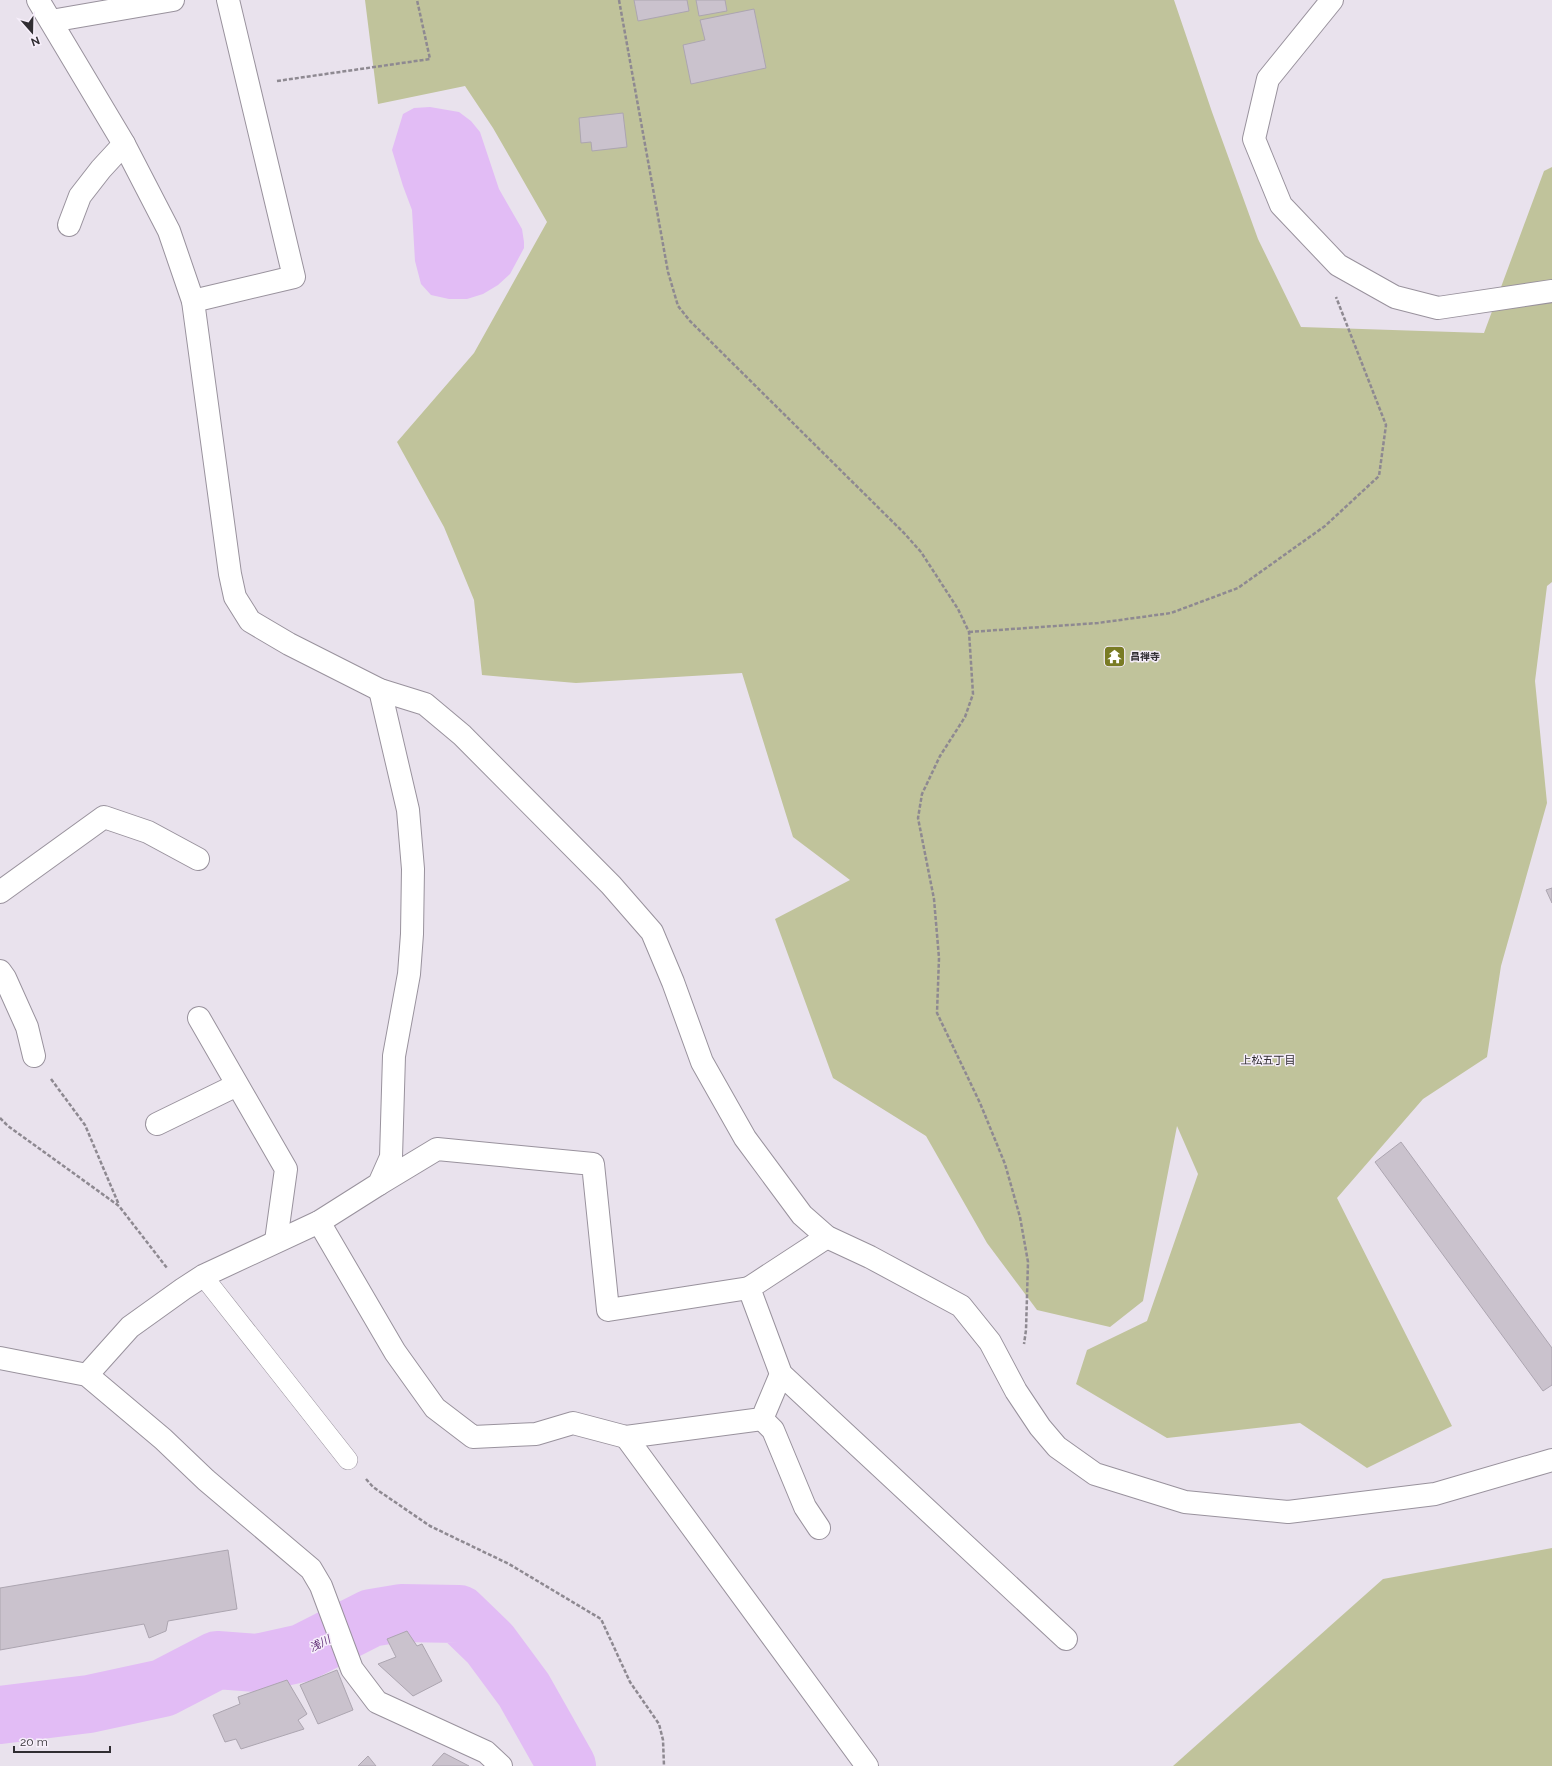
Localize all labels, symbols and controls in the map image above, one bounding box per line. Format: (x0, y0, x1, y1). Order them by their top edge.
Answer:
north arrow (12, 12, 52, 52)
text: N (29, 33, 41, 48)
temple icon: 昌禅寺 (1101, 643, 1127, 669)
place label: 昌禅寺 (1130, 651, 1160, 662)
district label: 上松五丁目 (1241, 1054, 1296, 1067)
water label: 浅川 (307, 1633, 334, 1655)
scale bar (14, 1728, 110, 1754)
text: 20 m (20, 1735, 48, 1749)

